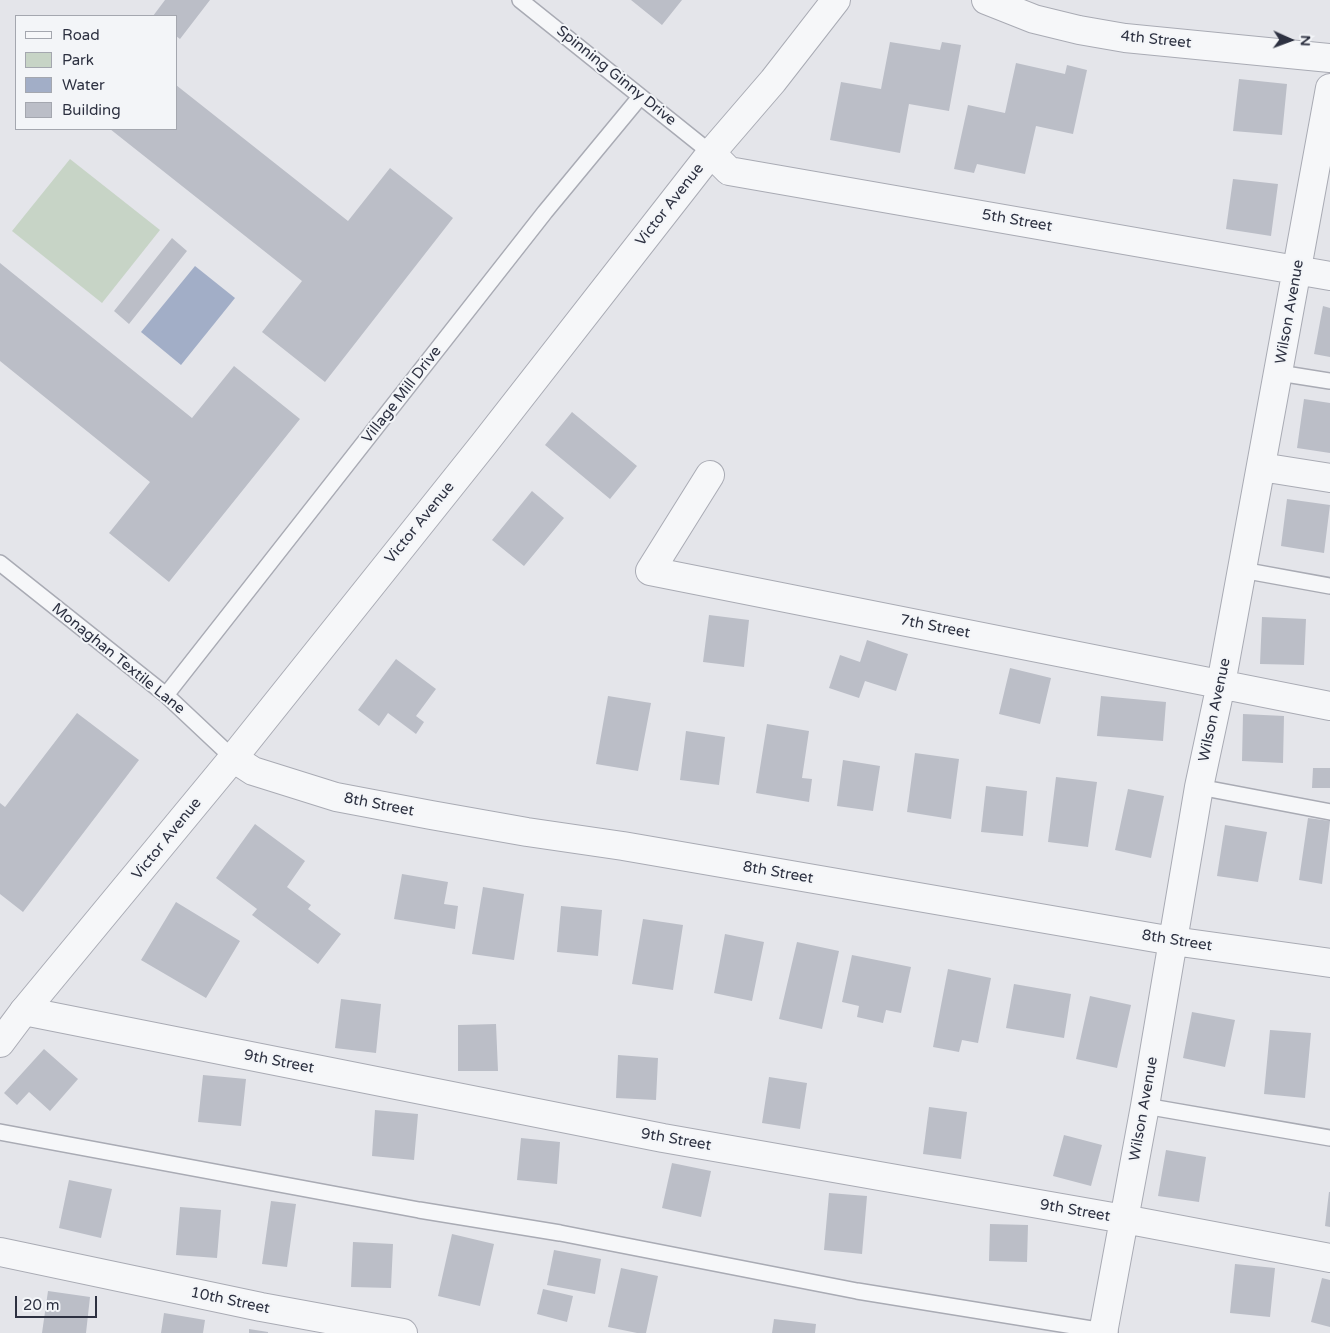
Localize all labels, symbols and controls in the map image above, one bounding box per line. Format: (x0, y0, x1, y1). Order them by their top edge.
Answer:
legend (15, 15, 178, 130)
north arrow (1265, 15, 1315, 65)
street label: Spinning Ginny Drive (552, 22, 680, 130)
text: Road (62, 26, 100, 44)
street label: 4th Street (1120, 27, 1192, 53)
text: N (1297, 35, 1314, 46)
text: Park (62, 51, 94, 69)
text: Water (62, 76, 105, 94)
text: Building (62, 101, 121, 119)
street label: Victor Avenue (632, 160, 708, 250)
street label: 5th Street (980, 206, 1054, 236)
street label: Wilson Avenue (1272, 258, 1308, 366)
street label: Village Mill Drive (359, 343, 445, 447)
street label: Victor Avenue (382, 478, 458, 568)
street label: Monaghan Textile Lane (48, 600, 188, 718)
street label: 7th Street (898, 611, 972, 643)
street label: Wilson Avenue (1195, 657, 1235, 763)
street label: 8th Street (342, 789, 416, 821)
street label: Victor Avenue (129, 794, 205, 884)
street label: 8th Street (741, 858, 815, 888)
street label: 8th Street (1141, 927, 1213, 955)
street label: 9th Street (242, 1046, 316, 1078)
street label: Wilson Avenue (1126, 1055, 1162, 1163)
street label: 9th Street (639, 1125, 713, 1155)
street label: 9th Street (1038, 1196, 1112, 1226)
street label: 10th Street (189, 1284, 271, 1318)
scale bar (18, 1286, 100, 1318)
text: 20 m (23, 1296, 60, 1314)

